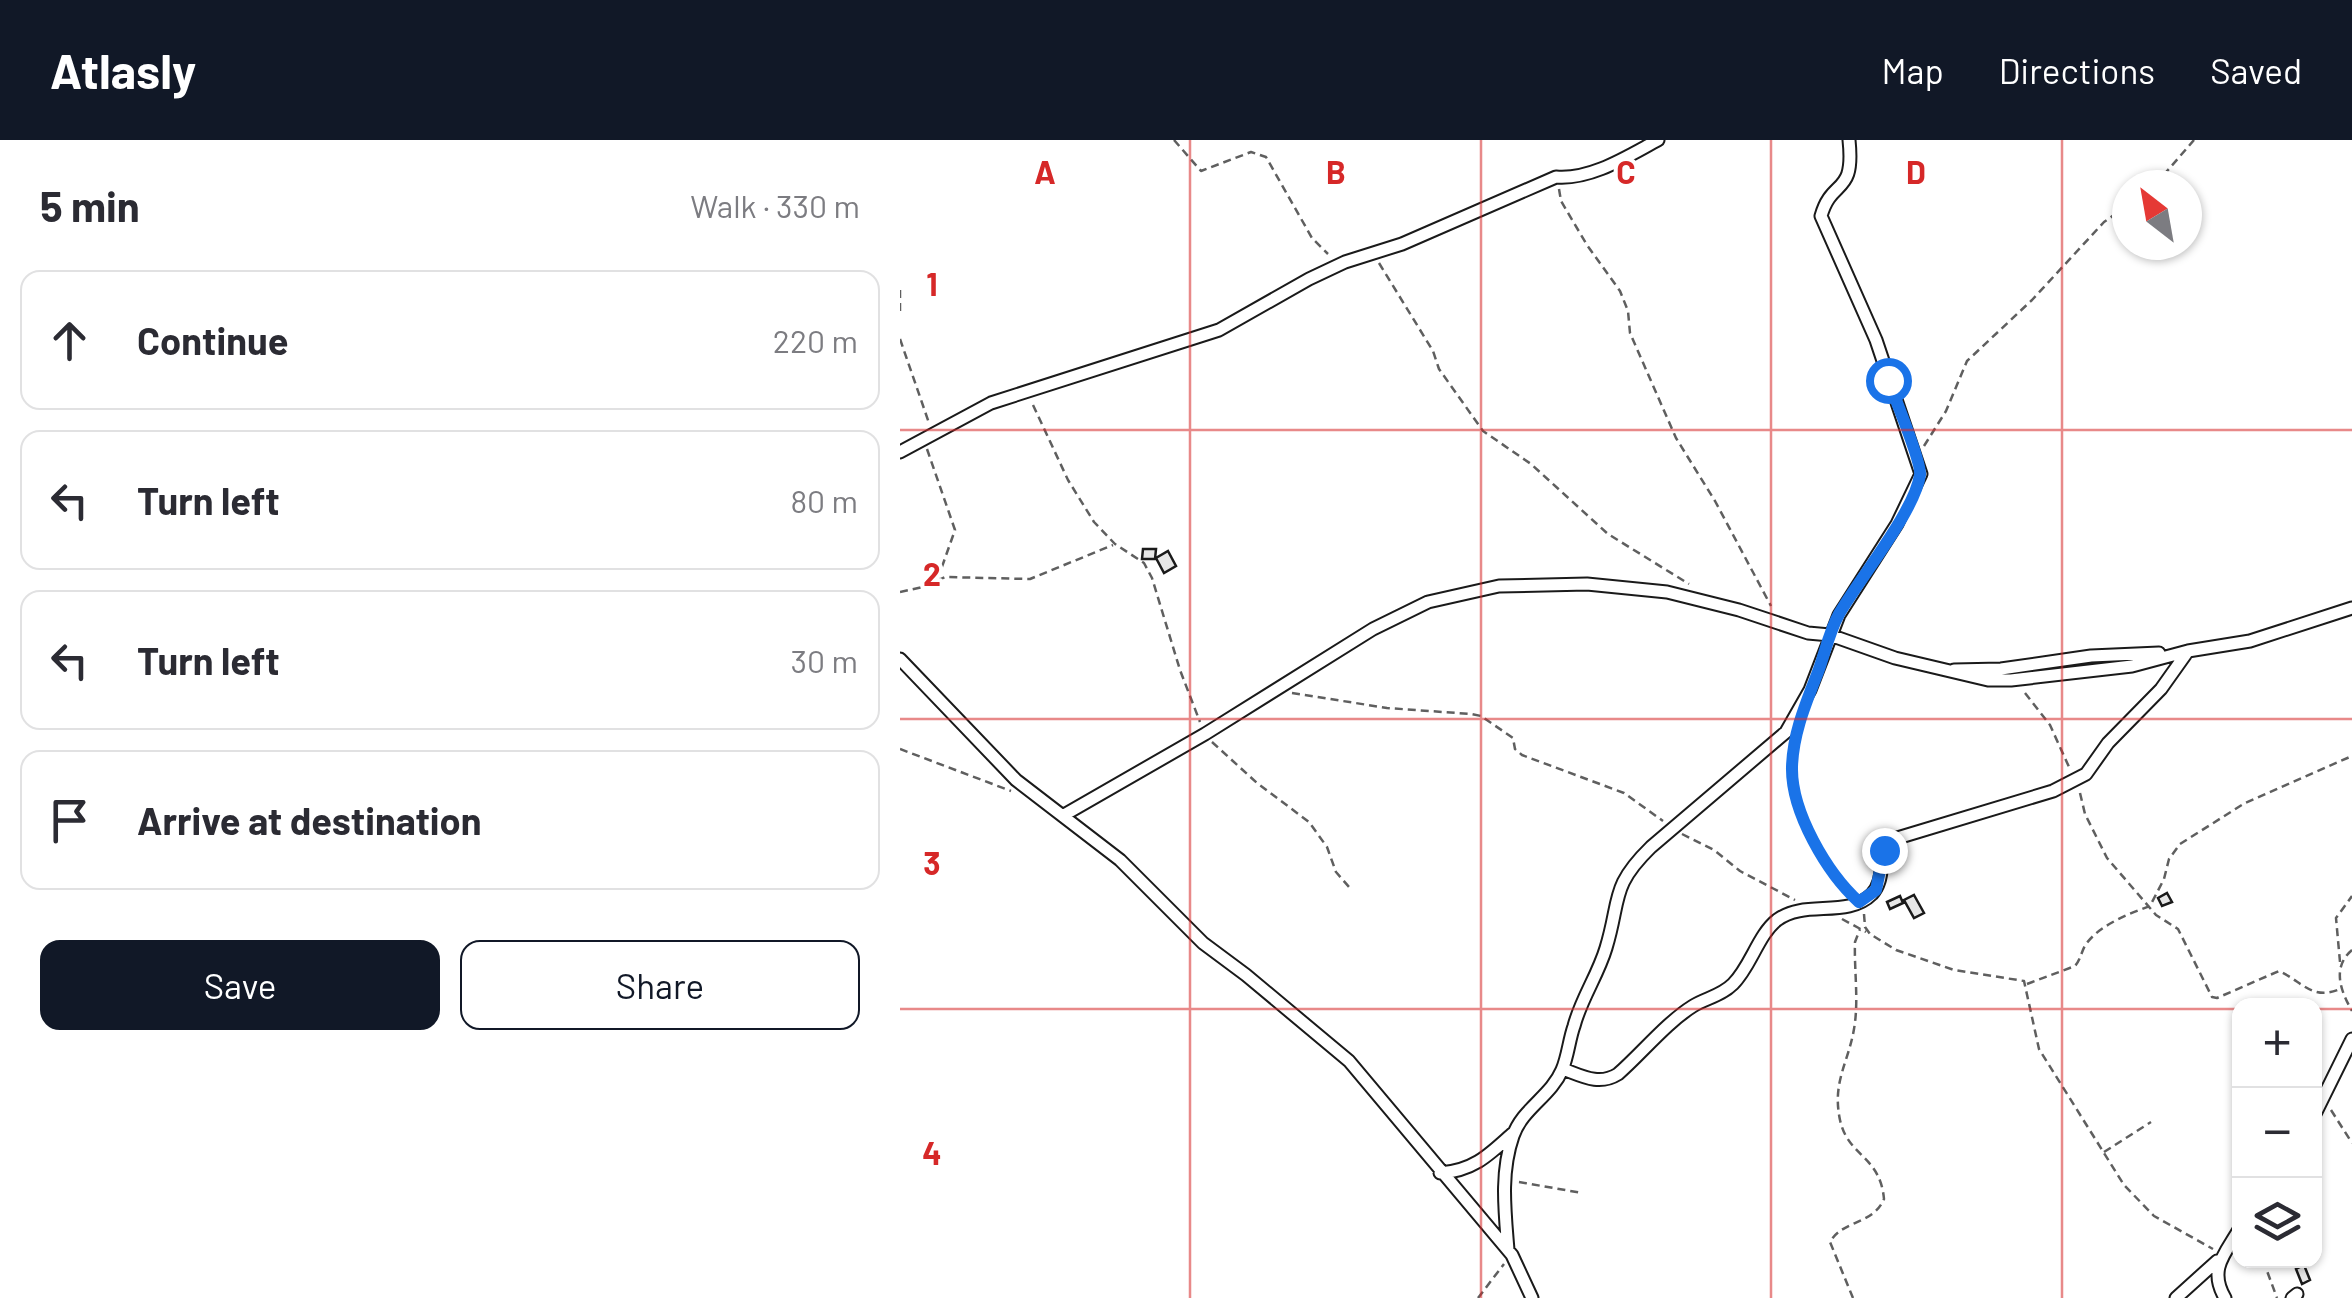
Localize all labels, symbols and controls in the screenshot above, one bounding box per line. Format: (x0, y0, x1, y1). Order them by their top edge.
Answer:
text: Atlasly (50, 41, 196, 99)
text: Map (1882, 49, 1944, 91)
text: Directions (1999, 49, 2155, 91)
text: Saved (2210, 49, 2302, 91)
text: A (1034, 152, 1056, 190)
text: B (1326, 152, 1346, 190)
text: C (1616, 152, 1636, 190)
text: D (1906, 152, 1926, 190)
north arrow (2112, 170, 2202, 260)
text: 5 min (40, 180, 140, 230)
text: Walk · 330 m (690, 186, 860, 224)
text: 1 (926, 264, 938, 302)
icon: ahead (42, 313, 97, 368)
text: Continue (137, 317, 288, 363)
text: 220 m (773, 321, 858, 359)
route start (1866, 358, 1912, 404)
icon: left (42, 473, 97, 528)
text: Turn left (137, 477, 280, 523)
text: 80 m (790, 481, 858, 519)
text: 2 (923, 554, 941, 592)
icon: left (42, 633, 97, 688)
text: Turn left (137, 637, 280, 683)
text: 30 m (791, 641, 858, 679)
icon: arrive (42, 793, 97, 848)
text: Arrive at destination (137, 797, 482, 843)
route end (1862, 828, 1908, 874)
text: 3 (923, 843, 941, 881)
button: Save (40, 940, 440, 1030)
button: Share (460, 940, 860, 1030)
map controls (2232, 998, 2322, 1268)
button: + (2232, 998, 2322, 1088)
button: − (2232, 1088, 2322, 1178)
text: 4 (922, 1133, 942, 1171)
button: layers (2232, 1178, 2322, 1268)

